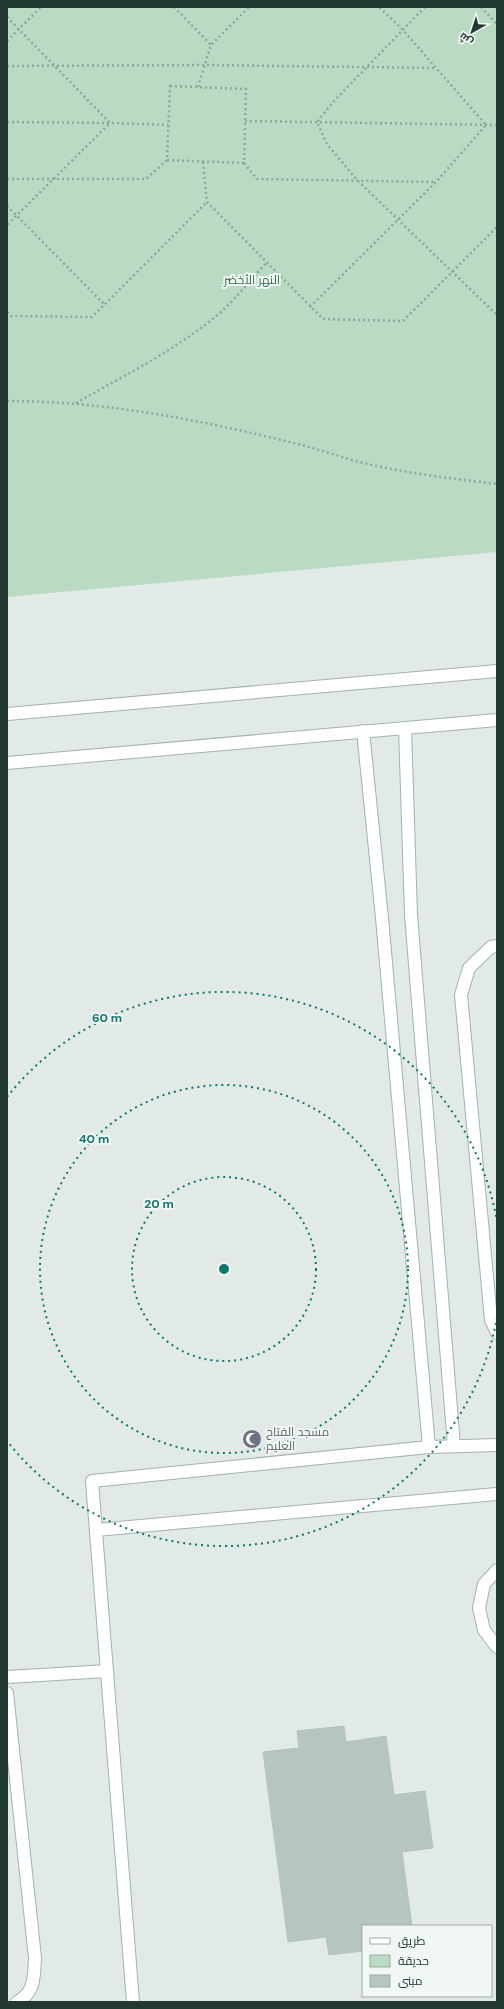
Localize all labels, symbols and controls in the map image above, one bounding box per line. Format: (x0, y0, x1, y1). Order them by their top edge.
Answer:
north arrow (452, 12, 492, 52)
text: ش (456, 30, 476, 50)
park label: النهر الأخضر (223, 272, 280, 288)
text: 60 m (92, 1010, 122, 1026)
text: 40 m (79, 1131, 109, 1147)
text: 20 m (144, 1196, 174, 1212)
centre of rings (217, 1262, 231, 1276)
place label: مسجد الفتاح العليم (266, 1424, 329, 1454)
mosque icon: مسجد الفتاح العليم (241, 1428, 263, 1450)
legend (362, 1925, 492, 1997)
text: طريق (398, 1933, 426, 1949)
text: حديقة (398, 1953, 429, 1969)
text: مبنى (398, 1973, 423, 1989)

